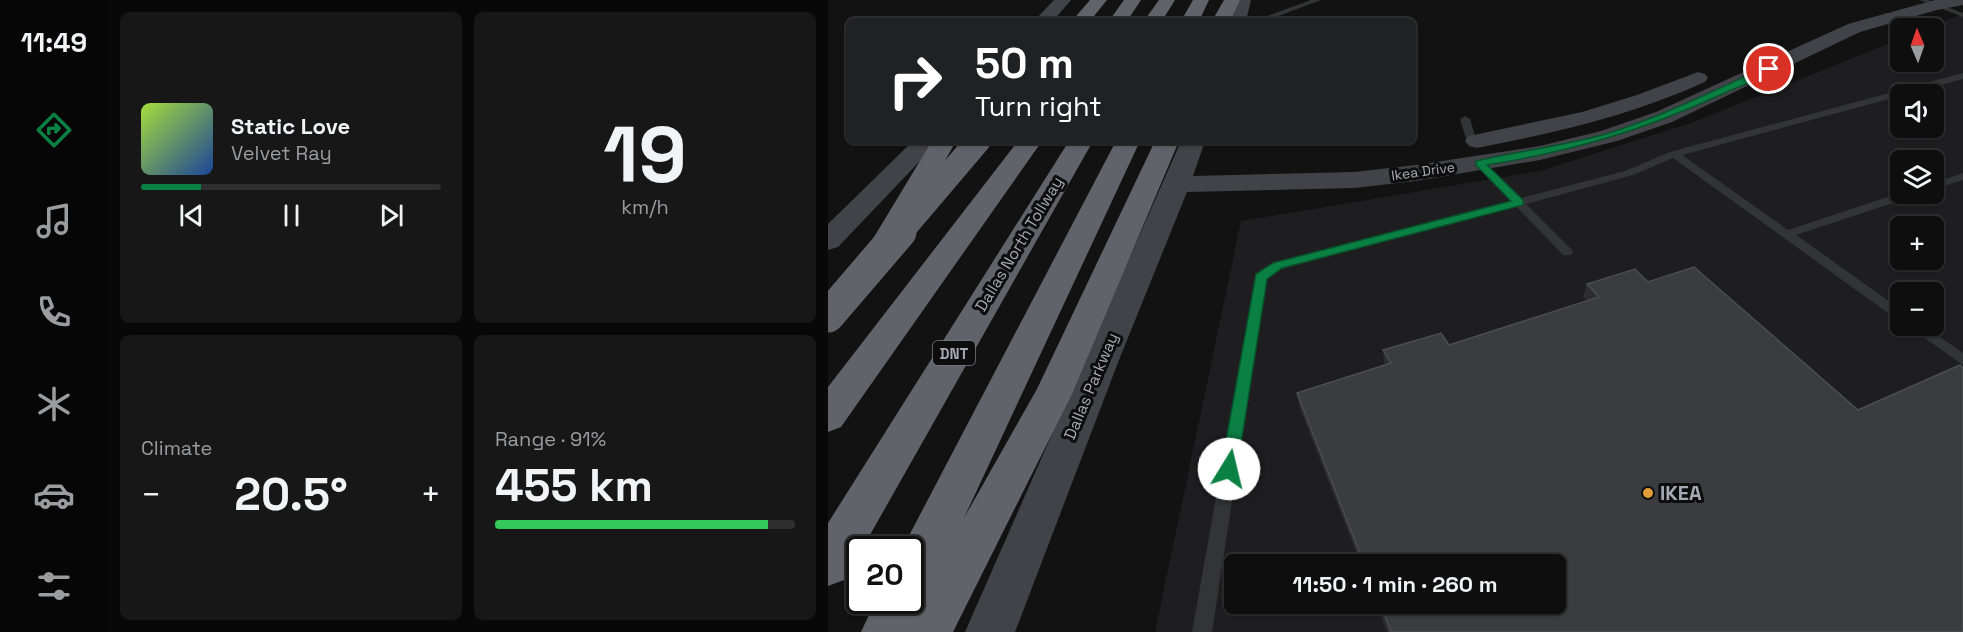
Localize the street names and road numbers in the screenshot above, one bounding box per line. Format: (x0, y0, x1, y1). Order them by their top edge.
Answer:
street label: Ikea Drive (1390, 158, 1456, 184)
street label: Dallas North Tollway (970, 173, 1068, 315)
street label: Dallas Parkway (1059, 329, 1123, 443)
road number: DNT (933, 341, 975, 365)

